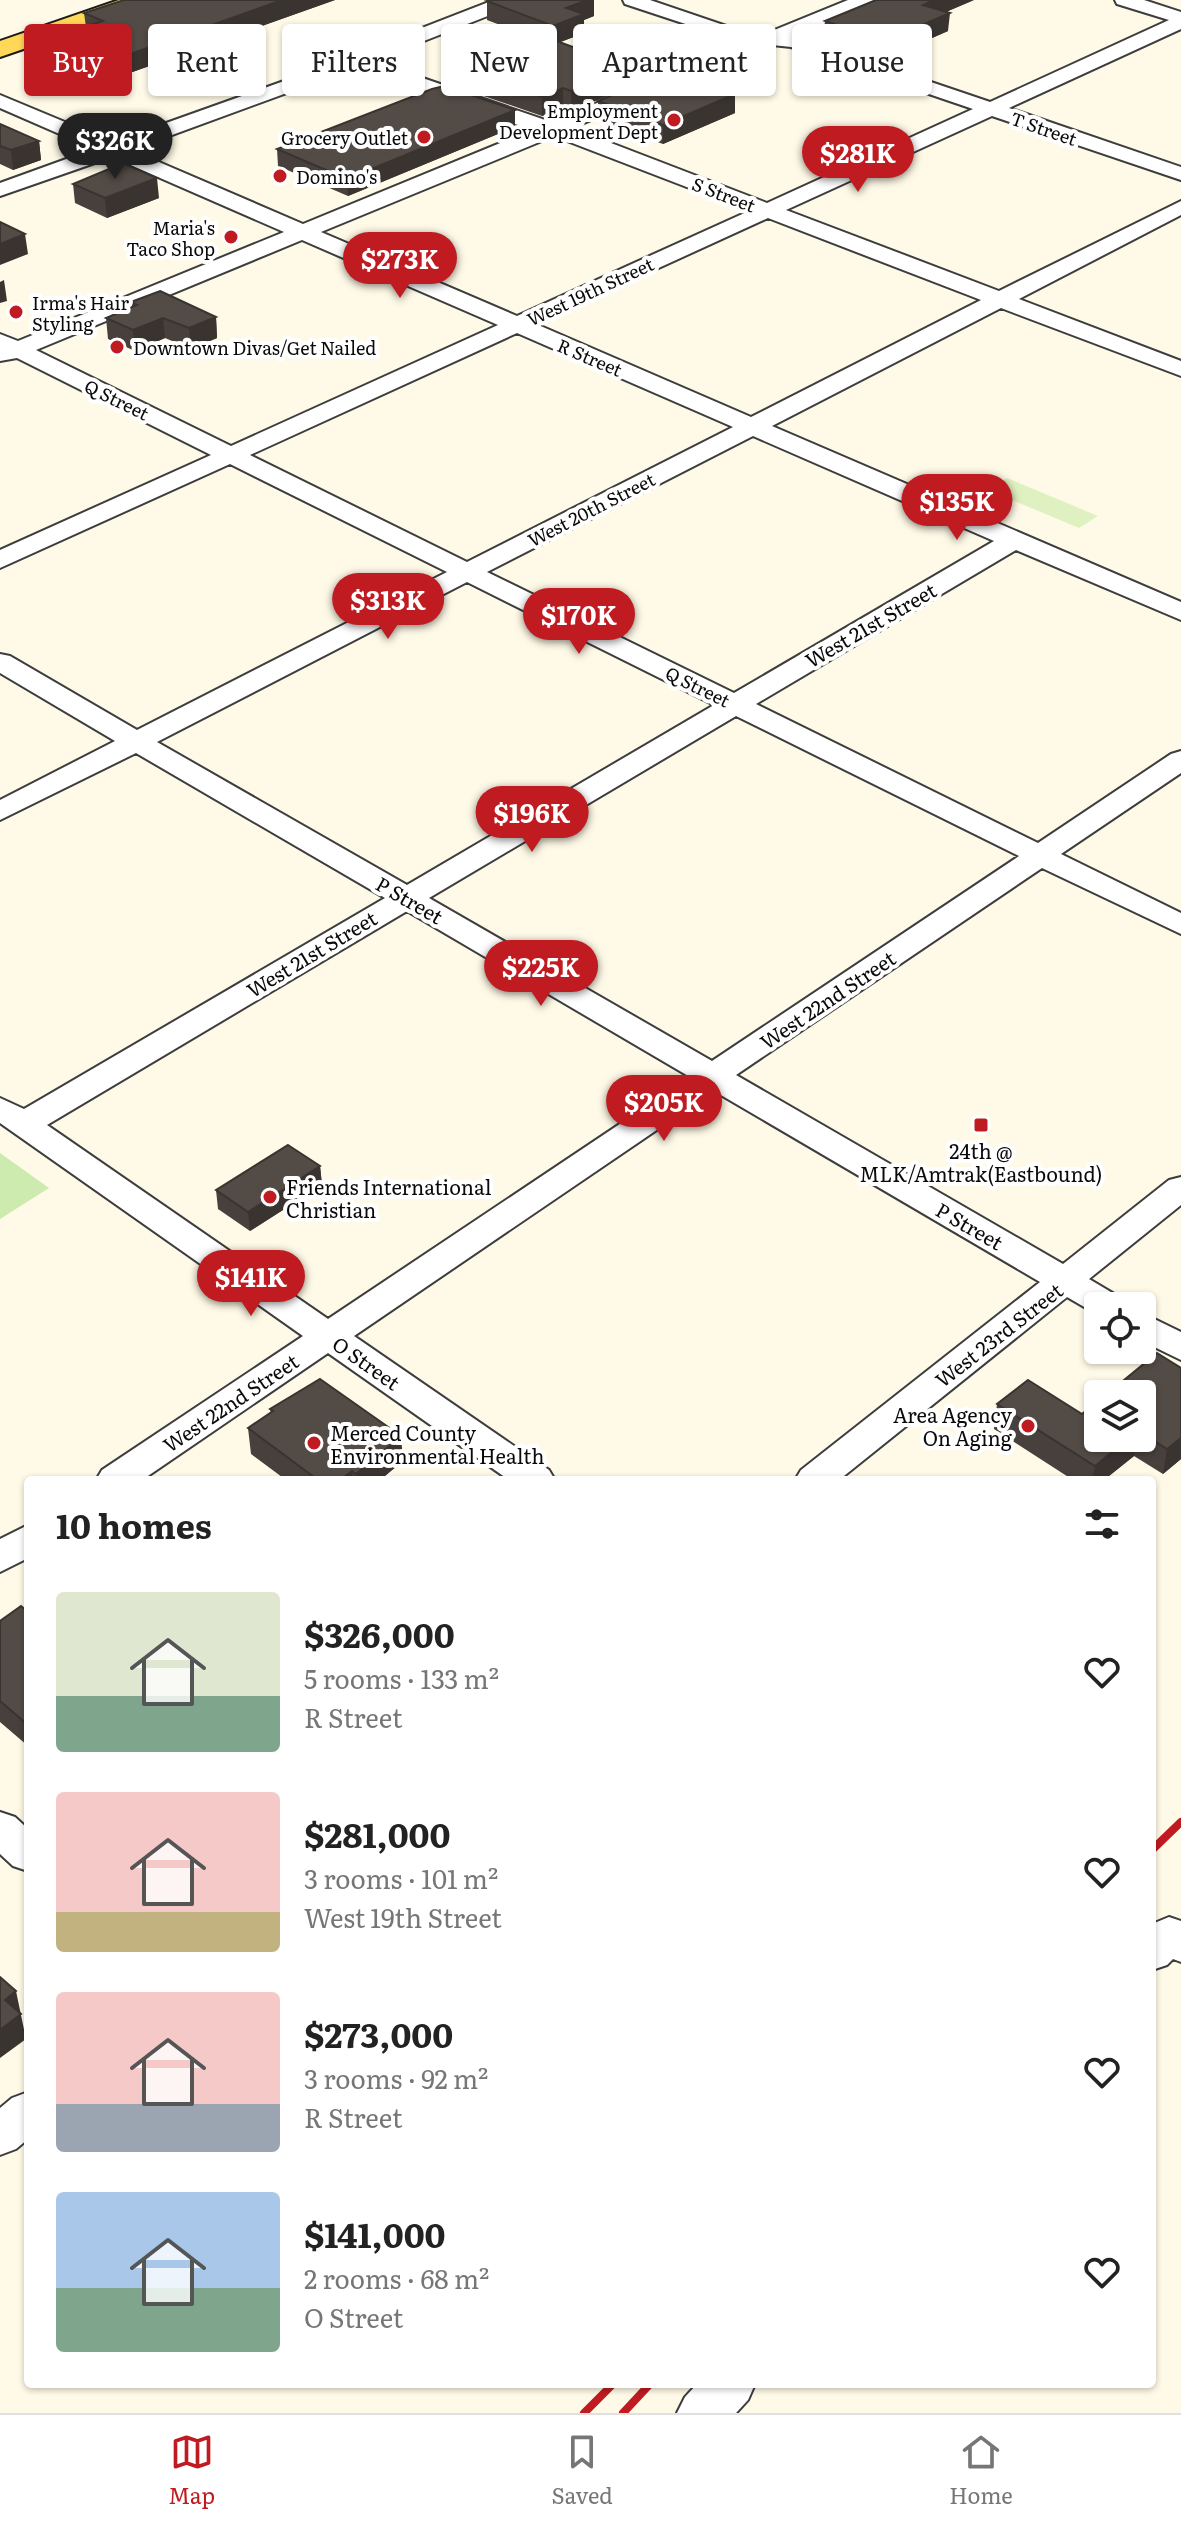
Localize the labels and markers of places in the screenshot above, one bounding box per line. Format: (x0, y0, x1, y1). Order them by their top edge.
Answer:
place label: Employment Development Dept (499, 97, 659, 145)
marker: Employment Development Dept (665, 111, 683, 129)
pin: $326K (59, 113, 171, 181)
place label: Grocery Outlet (281, 124, 409, 151)
pin: $281K (802, 126, 914, 194)
marker: Grocery Outlet (415, 128, 433, 146)
place label: Domino's (296, 163, 377, 190)
marker: Domino's (271, 167, 289, 185)
place label: Maria's Taco Shop (126, 214, 215, 262)
marker: Maria's Taco Shop (222, 228, 240, 246)
pin: $273K (344, 232, 456, 300)
place label: Irma's Hair Styling (32, 289, 130, 337)
marker: Irma's Hair Styling (7, 303, 25, 321)
place label: Downtown Divas/Get Nailed (133, 334, 376, 361)
marker: Downtown Divas/Get Nailed (108, 338, 126, 356)
pin: $135K (901, 474, 1013, 542)
pin: $313K (332, 573, 444, 641)
pin: $170K (523, 588, 635, 656)
pin: $196K (476, 786, 588, 854)
pin: $225K (485, 940, 597, 1008)
pin: $205K (608, 1075, 720, 1143)
marker: 24th @ MLK/Amtrak(Eastbound) (972, 1116, 990, 1134)
place label: 24th @ MLK/Amtrak(Eastbound) (860, 1135, 1102, 1188)
place label: Friends International Christian (286, 1171, 492, 1224)
marker: Friends International Christian (261, 1188, 279, 1206)
pin: $141K (195, 1250, 307, 1318)
place label: Area Agency On Aging (893, 1399, 1013, 1452)
place label: Merced County Environmental Health (330, 1417, 545, 1470)
marker: Area Agency On Aging (1019, 1417, 1037, 1435)
marker: Merced County Environmental Health (305, 1434, 323, 1452)

